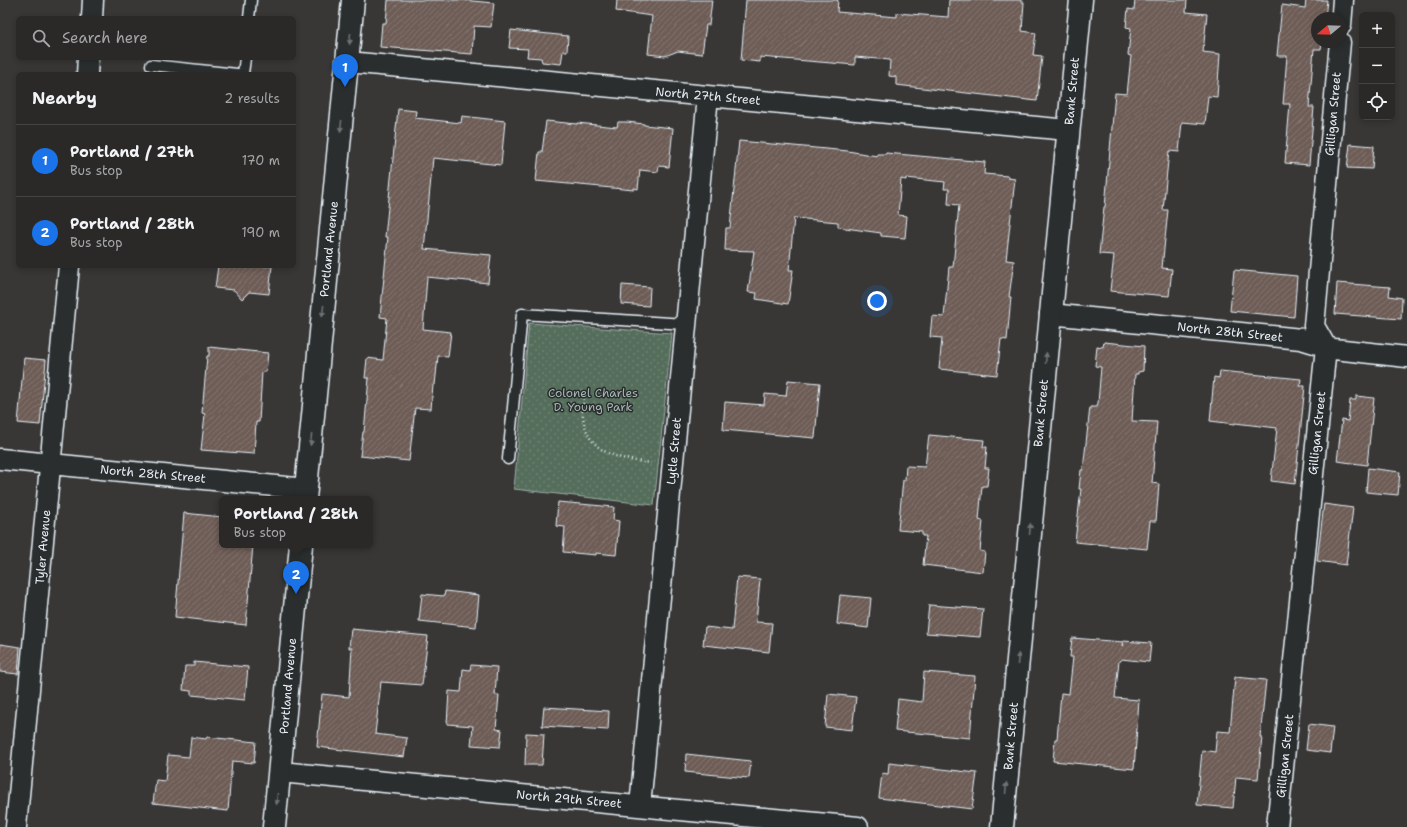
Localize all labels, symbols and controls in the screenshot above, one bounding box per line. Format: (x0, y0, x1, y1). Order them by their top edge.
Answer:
north arrow (1311, 12, 1347, 48)
map controls (1359, 12, 1395, 120)
button: + (1359, 12, 1395, 48)
search box (16, 16, 296, 60)
icon: search (30, 27, 52, 49)
text: Search here (62, 28, 148, 48)
one-way arrow (346, 33, 353, 45)
button: − (1359, 48, 1395, 84)
pin: 1 (332, 54, 358, 87)
street label: Bank Street (1061, 56, 1083, 126)
street label: Gilligan Street (1321, 71, 1345, 157)
street label: North 27th Street (655, 83, 761, 109)
button: locate (1359, 84, 1395, 120)
text: Nearby (32, 87, 97, 109)
text: 2 results (224, 90, 280, 107)
one-way arrow (338, 120, 345, 132)
text: Portland / 27th (70, 142, 194, 162)
text: 1 (42, 152, 48, 169)
text: 170 m (242, 152, 280, 169)
text: Bus stop (70, 162, 122, 179)
street label: Portland Avenue (316, 200, 342, 298)
text: Portland / 28th (70, 214, 195, 234)
text: 2 (40, 224, 50, 241)
text: 190 m (241, 224, 280, 241)
text: Bus stop (70, 234, 122, 251)
your location (867, 291, 887, 311)
one-way arrow (320, 305, 327, 317)
street label: North 28th Street (1176, 318, 1284, 346)
one-way arrow (1043, 352, 1050, 364)
street label: Bank Street (1030, 378, 1052, 448)
park label: Colonel Charles D. Young Park (548, 385, 638, 415)
street label: Gilligan Street (1305, 390, 1329, 476)
street label: Lytle Street (663, 417, 685, 485)
one-way arrow (308, 434, 314, 446)
street label: North 28th Street (99, 461, 207, 487)
popup (219, 496, 373, 548)
text: Portland / 28th (234, 504, 358, 524)
street label: Tyler Avenue (32, 509, 54, 585)
one-way arrow (1027, 523, 1034, 535)
text: Bus stop (234, 524, 286, 541)
pin: 2 (283, 561, 309, 594)
street label: Portland Avenue (276, 637, 300, 735)
one-way arrow (1015, 653, 1021, 665)
street label: Bank Street (1000, 701, 1022, 771)
street label: Gilligan Street (1273, 713, 1297, 799)
one-way arrow (1002, 782, 1009, 794)
street label: North 29th Street (516, 786, 622, 812)
one-way arrow (274, 793, 280, 805)

